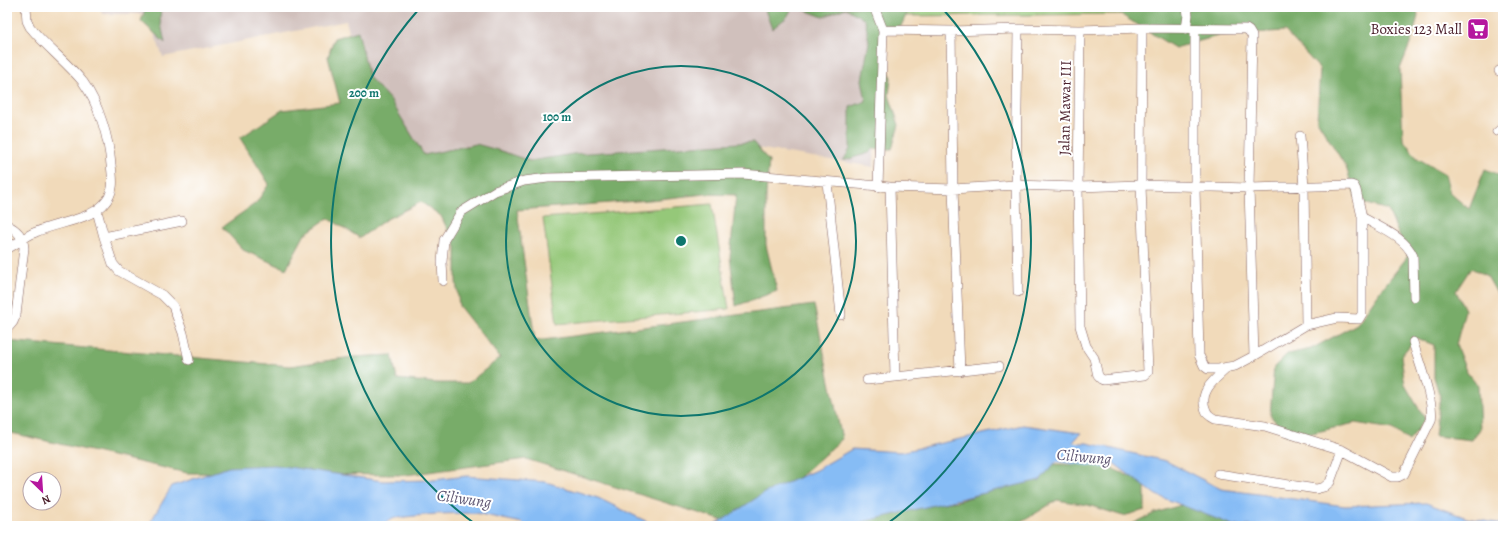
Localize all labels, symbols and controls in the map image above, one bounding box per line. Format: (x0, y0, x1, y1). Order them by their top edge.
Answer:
supermarket icon: Boxies 123 Mall (1465, 16, 1491, 42)
place label: Boxies 123 Mall (1371, 19, 1462, 39)
street label: Jalan Mawar III (1054, 60, 1076, 156)
text: 200 m (349, 85, 379, 101)
text: 100 m (543, 109, 571, 125)
centre of rings (674, 234, 688, 248)
water label: Ciliwung (1056, 444, 1112, 470)
north arrow (22, 471, 62, 511)
water label: Ciliwung (435, 484, 493, 514)
text: N (39, 491, 53, 508)

